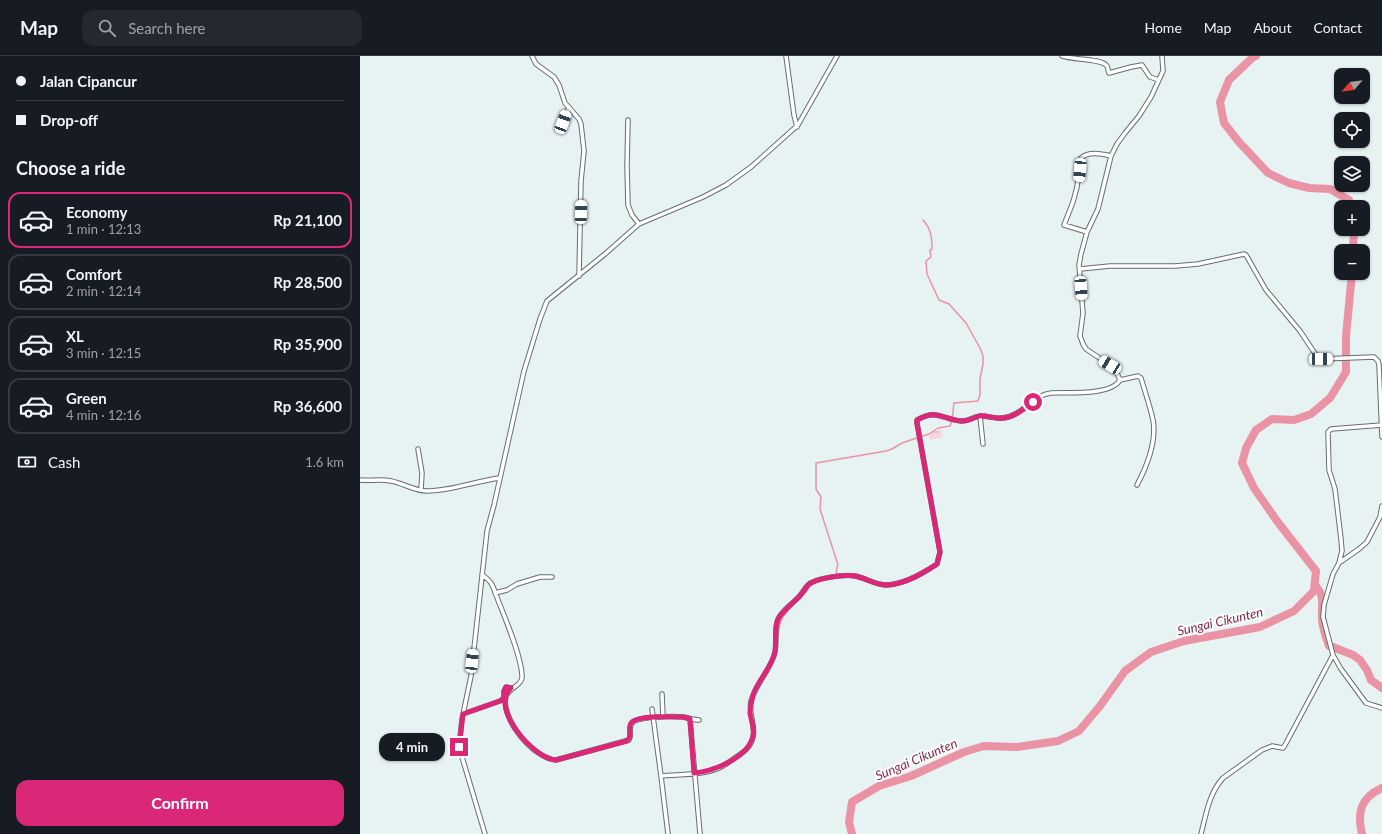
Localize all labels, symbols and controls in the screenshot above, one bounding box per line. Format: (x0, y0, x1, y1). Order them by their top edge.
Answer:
search box (82, 10, 362, 46)
text: Map (20, 16, 58, 39)
icon: search (96, 17, 118, 39)
text: Search here (128, 19, 206, 37)
text: Home (1144, 19, 1182, 36)
text: Map (1204, 19, 1231, 36)
text: About (1253, 19, 1291, 36)
text: Contact (1313, 19, 1362, 36)
north arrow (1334, 68, 1370, 104)
map controls (1334, 68, 1370, 280)
text: Jalan Cipancur (40, 72, 137, 90)
car (553, 109, 573, 135)
text: Drop-off (40, 111, 98, 129)
button: locate (1334, 112, 1370, 148)
button: layers (1334, 156, 1370, 192)
text: Choose a ride (16, 157, 125, 179)
car (1073, 158, 1087, 182)
car (575, 200, 587, 224)
button: + (1334, 200, 1370, 236)
icon: car (18, 202, 54, 238)
text: Economy (66, 203, 127, 221)
text: Rp 21,100 (273, 211, 342, 229)
text: 1 min · 12:13 (66, 221, 141, 237)
button: − (1334, 244, 1370, 280)
icon: car (18, 264, 54, 300)
text: Comfort (66, 265, 122, 283)
text: Rp 28,500 (273, 273, 342, 291)
car (1074, 276, 1088, 300)
text: 2 min · 12:14 (66, 283, 141, 299)
icon: car (18, 326, 54, 362)
text: XL (66, 327, 84, 345)
text: Rp 35,900 (273, 335, 342, 353)
text: 3 min · 12:15 (66, 345, 141, 361)
car (1309, 353, 1333, 365)
car (1097, 354, 1123, 376)
icon: car (18, 388, 54, 424)
text: Green (66, 389, 107, 407)
route start (1024, 393, 1042, 411)
text: Rp 36,600 (273, 397, 342, 415)
text: 4 min · 12:16 (66, 407, 141, 423)
icon: cash (16, 451, 38, 473)
text: Cash (48, 453, 80, 471)
text: 1.6 km (305, 454, 344, 470)
water label: Sungai Cikunten (1176, 603, 1265, 639)
car (465, 648, 479, 674)
callout: 4 min (379, 733, 445, 761)
water label: Sungai Cikunten (873, 734, 960, 783)
route end (450, 738, 468, 756)
text: 4 min (396, 739, 428, 755)
button: Confirm (16, 780, 344, 826)

